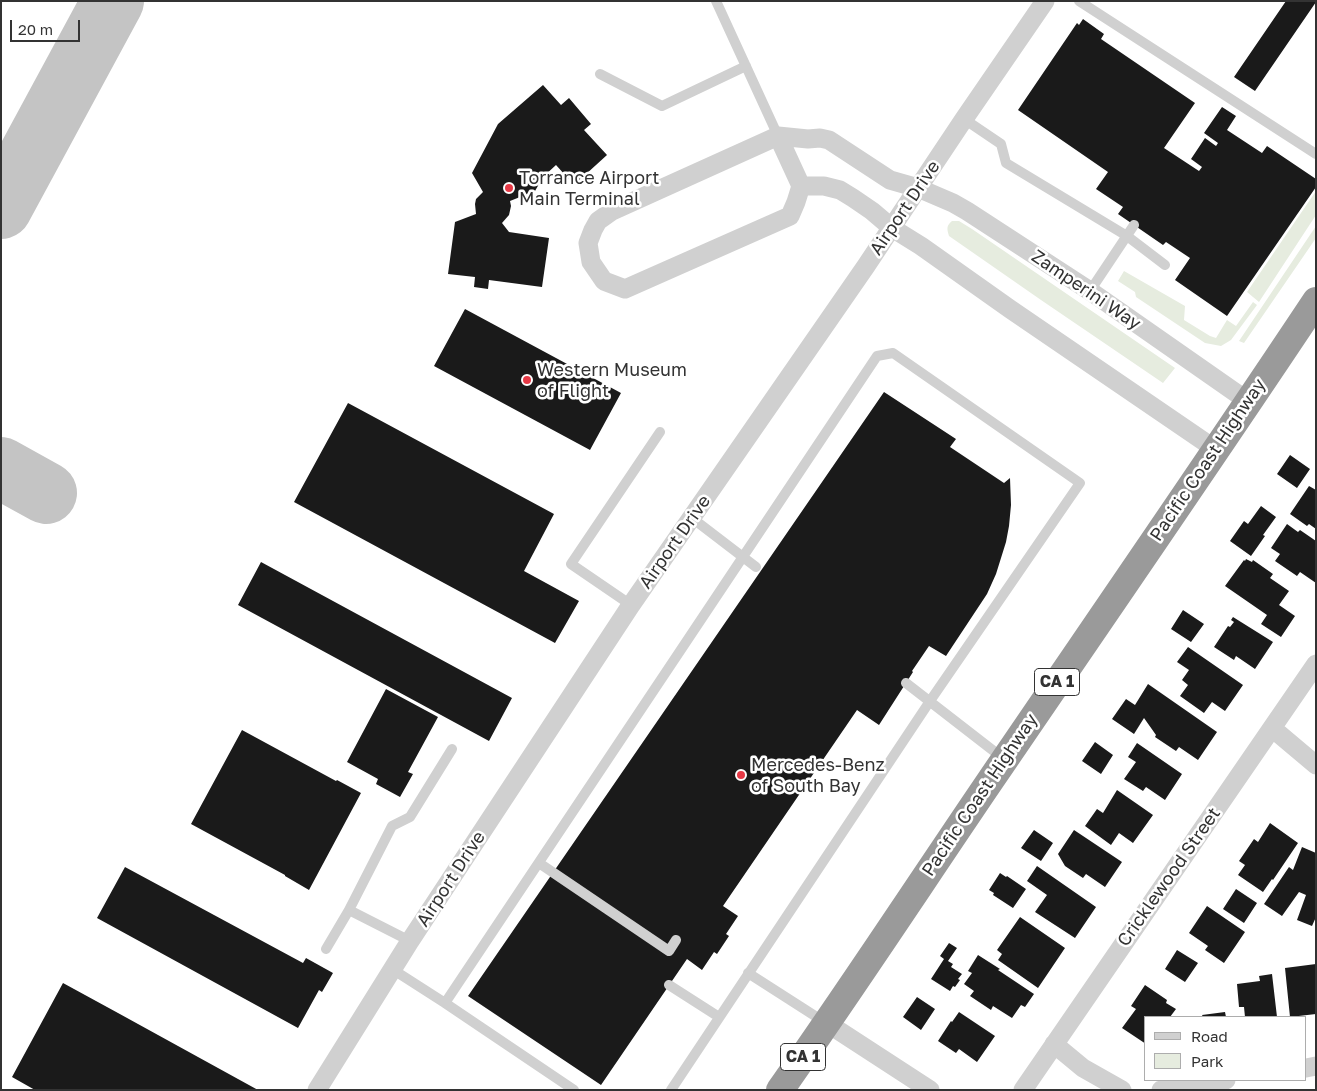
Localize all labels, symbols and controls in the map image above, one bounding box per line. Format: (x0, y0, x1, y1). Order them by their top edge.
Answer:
scale bar (12, 10, 82, 42)
text: 20 m (18, 20, 53, 38)
street label: Airport Drive (865, 157, 945, 259)
place label: Torrance Airport Main Terminal (519, 167, 660, 210)
marker: Torrance Airport Main Terminal (503, 182, 515, 194)
street label: Zamperini Way (1027, 246, 1145, 334)
place label: Western Museum of Flight (537, 359, 687, 402)
marker: Western Museum of Flight (521, 374, 533, 386)
street label: Pacific Coast Highway (1146, 375, 1270, 545)
street label: Airport Drive (635, 491, 715, 593)
road number: CA 1 (1034, 669, 1080, 696)
street label: Pacific Coast Highway (918, 710, 1042, 880)
place label: Mercedes-Benz of South Bay (751, 754, 885, 796)
marker: Mercedes-Benz of South Bay (735, 769, 747, 781)
street label: Cricklewood Street (1113, 803, 1225, 951)
street label: Airport Drive (412, 827, 490, 931)
legend (1144, 1016, 1307, 1081)
text: Road (1191, 1027, 1228, 1045)
road number: CA 1 (780, 1044, 826, 1070)
text: Park (1191, 1052, 1223, 1070)

